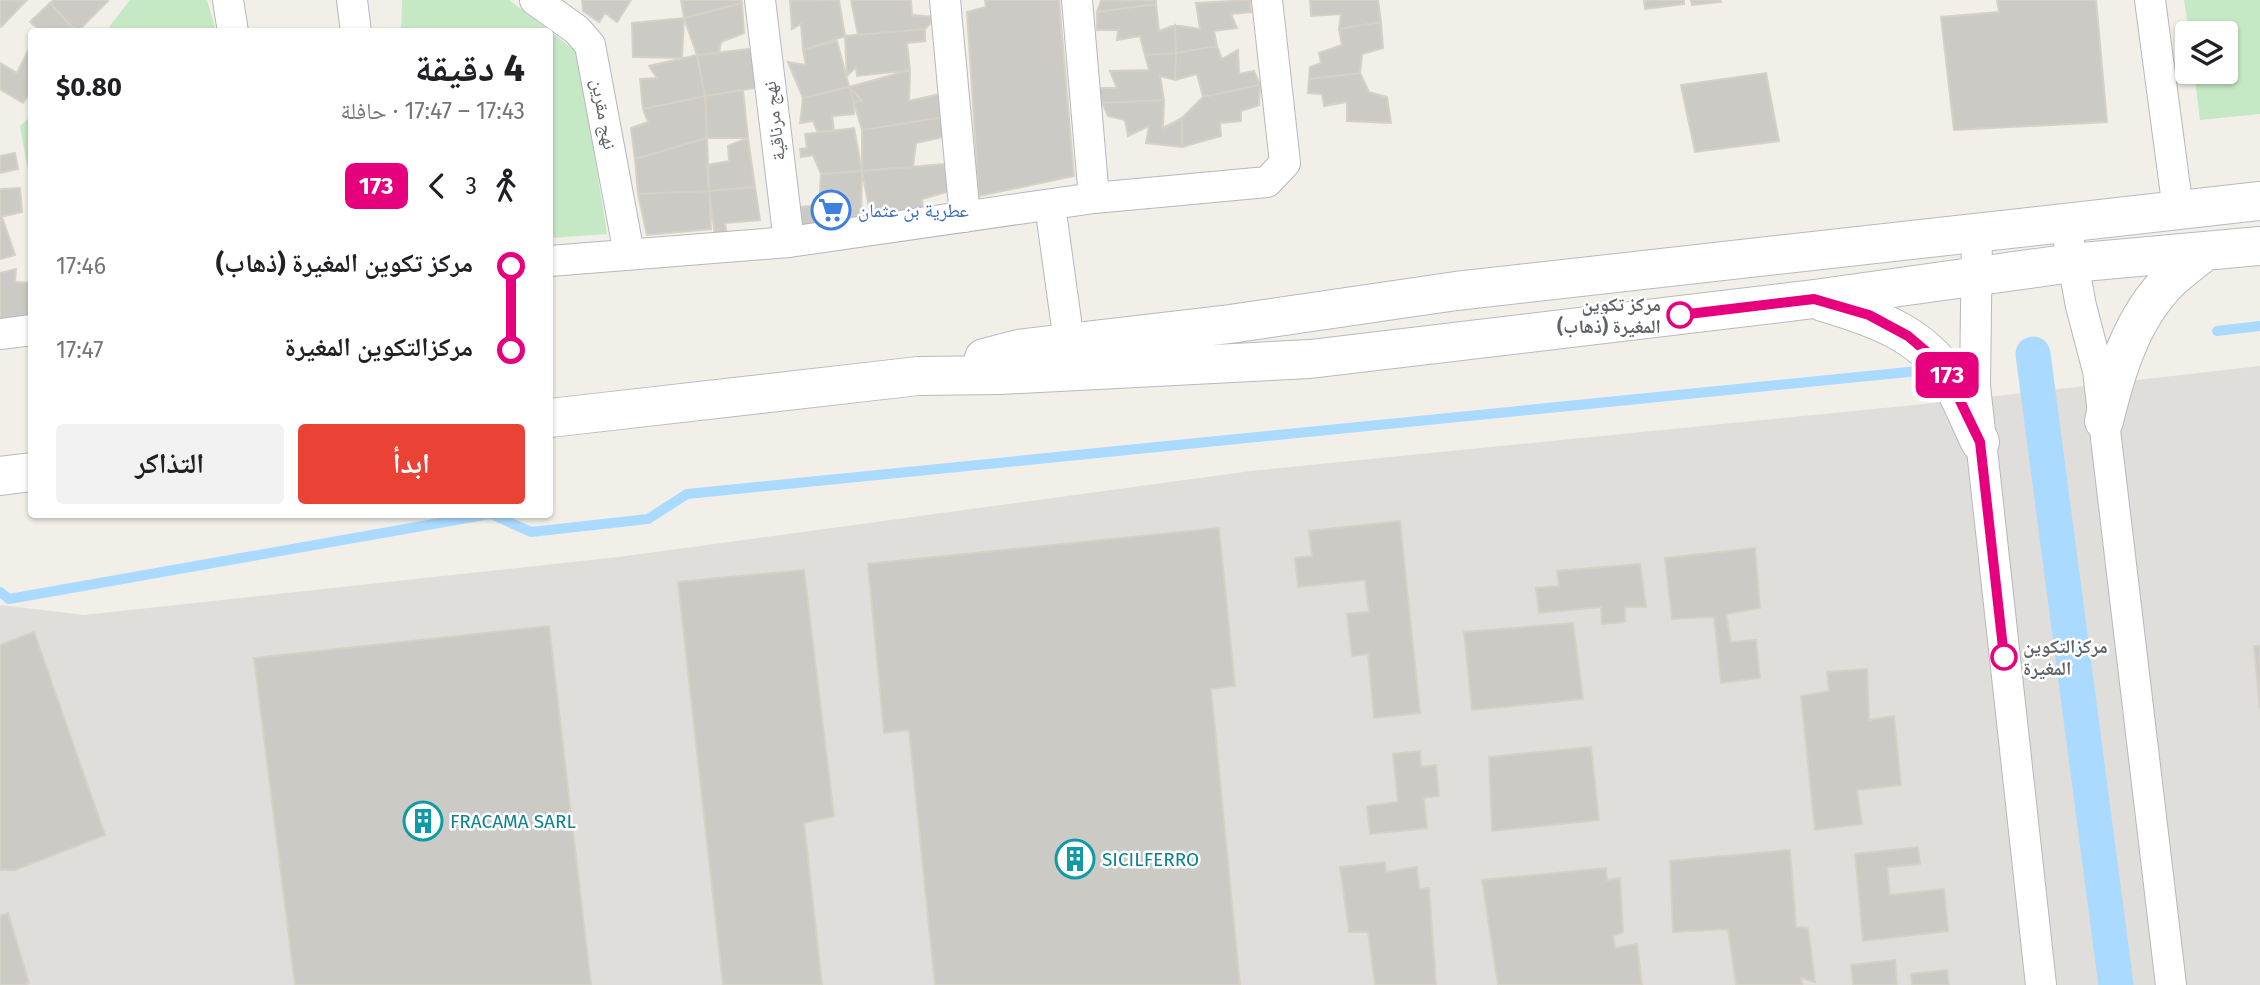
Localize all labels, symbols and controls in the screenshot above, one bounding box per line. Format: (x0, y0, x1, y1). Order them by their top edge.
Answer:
map controls (2175, 21, 2238, 84)
button: layers (2175, 21, 2238, 84)
text: 4 دقيقة (415, 45, 525, 91)
text: $0.80 (56, 72, 122, 103)
street label: نهج مقرين (585, 77, 622, 151)
street label: نهج مرناقية (758, 80, 791, 162)
text: 17:43 – 17:47 · حافلة (341, 97, 525, 125)
icon: back (418, 167, 456, 205)
icon: walk (487, 167, 525, 205)
text: 173 (359, 172, 394, 200)
text: 3 (466, 172, 477, 200)
supermarket icon: عطرية بن عثمان (810, 189, 852, 231)
place label: عطرية بن عثمان (858, 199, 969, 222)
text: مركز تكوين المغيرة (ذهاب) (216, 248, 473, 279)
text: 17:46 (56, 252, 106, 280)
place label: مركز تكوين المغيرة (ذهاب) (1557, 293, 1661, 338)
marker: مركز تكوين المغيرة (ذهاب) (1667, 302, 1693, 328)
text: مركزالتكوين المغيرة (285, 332, 473, 363)
text: 17:47 (56, 336, 103, 364)
line badge: 173 (1907, 352, 1987, 398)
text: 173 (1930, 361, 1964, 389)
button: التذاكر (56, 424, 284, 504)
button: ابدأ (298, 424, 525, 504)
place label: مركزالتكوين المغيرة (2023, 635, 2108, 680)
marker: مركزالتكوين المغيرة (1991, 644, 2017, 670)
building icon: FRACAMA SARL (402, 800, 444, 842)
place label: FRACAMA SARL (450, 810, 576, 833)
building icon: SICILFERRO (1054, 838, 1096, 880)
place label: SICILFERRO (1102, 848, 1199, 871)

